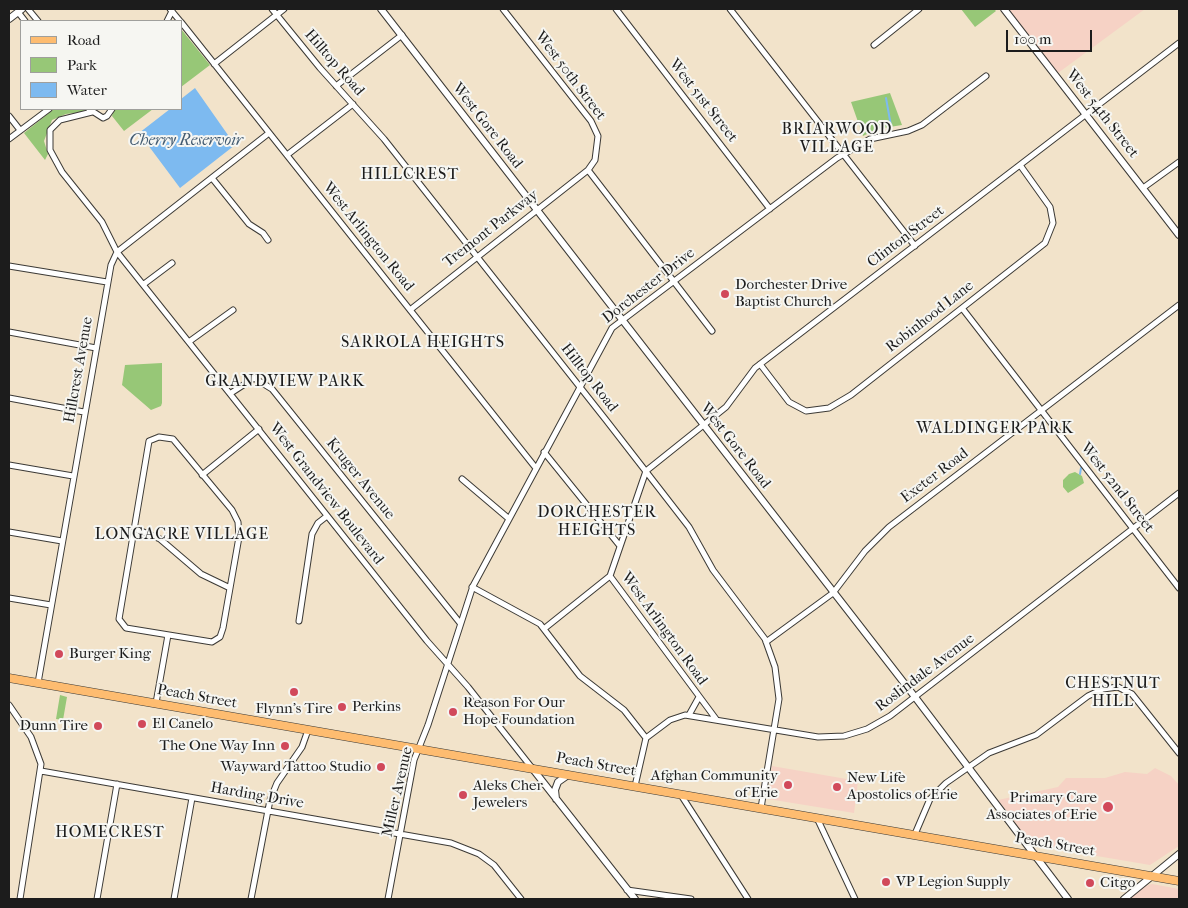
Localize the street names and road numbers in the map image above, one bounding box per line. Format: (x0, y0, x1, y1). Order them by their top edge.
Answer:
street label: Hilltop Road (300, 26, 368, 100)
street label: West 50th Street (531, 28, 609, 124)
street label: West 51st Street (665, 56, 741, 146)
street label: West 54th Street (1062, 66, 1142, 162)
street label: West Gore Road (448, 80, 526, 172)
street label: West Arlington Road (319, 179, 417, 295)
street label: Tremont Parkway (440, 186, 542, 272)
street label: Clinton Street (864, 202, 948, 272)
street label: Dorchester Drive (599, 244, 699, 328)
street label: Robinhood Lane (883, 277, 977, 357)
street label: Hillcrest Avenue (61, 316, 97, 424)
street label: Hilltop Road (557, 340, 621, 416)
street label: West Gore Road (696, 400, 774, 492)
street label: West Grandview Boulevard (265, 419, 387, 569)
street label: Kruger Avenue (322, 435, 398, 523)
street label: West 52nd Street (1076, 439, 1158, 537)
street label: Exeter Road (898, 445, 972, 507)
street label: West Arlington Road (617, 569, 711, 689)
street label: Roslindale Avenue (872, 630, 978, 716)
street label: Peach Street (156, 681, 238, 713)
street label: Miller Avenue (379, 745, 417, 839)
street label: Peach Street (555, 749, 637, 781)
street label: Harding Drive (209, 779, 305, 813)
street label: Peach Street (1014, 829, 1096, 861)

